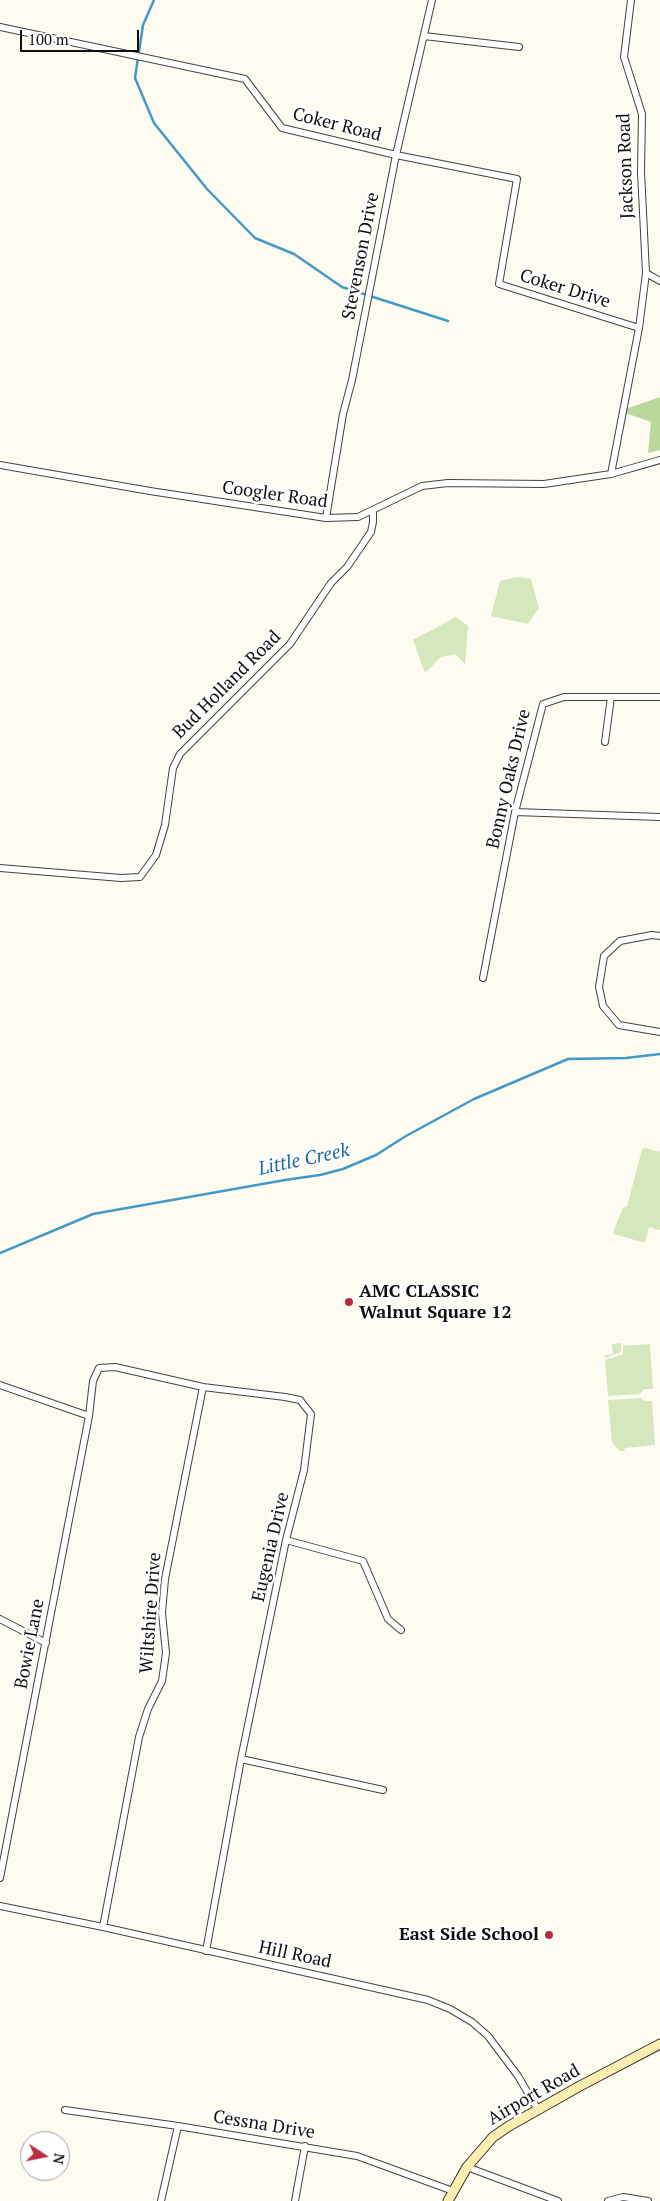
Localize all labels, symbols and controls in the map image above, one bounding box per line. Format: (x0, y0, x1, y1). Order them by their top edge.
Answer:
scale bar (22, 20, 141, 52)
text: 100 m (28, 29, 69, 49)
street label: Coker Road (290, 104, 384, 146)
street label: Jackson Road (613, 113, 639, 219)
street label: Stevenson Drive (338, 190, 384, 322)
street label: Coker Drive (517, 265, 613, 313)
street label: Coogler Road (221, 477, 329, 513)
street label: Bud Holland Road (168, 626, 286, 744)
street label: Bonny Oaks Drive (482, 707, 536, 851)
water label: Little Creek (256, 1139, 352, 1181)
place label: AMC CLASSIC Walnut Square 12 (359, 1281, 512, 1324)
marker: AMC CLASSIC Walnut Square 12 (343, 1296, 355, 1308)
street label: Eugenia Drive (248, 1490, 294, 1604)
street label: Wiltshire Drive (136, 1552, 166, 1674)
street label: Bowie Lane (11, 1597, 49, 1691)
place label: East Side School (399, 1924, 539, 1946)
marker: East Side School (543, 1929, 555, 1941)
street label: Hill Road (257, 1937, 333, 1973)
street label: Airport Road (484, 2060, 584, 2130)
street label: Cessna Drive (211, 2106, 317, 2144)
north arrow (20, 2131, 70, 2181)
text: N (49, 2152, 70, 2166)

